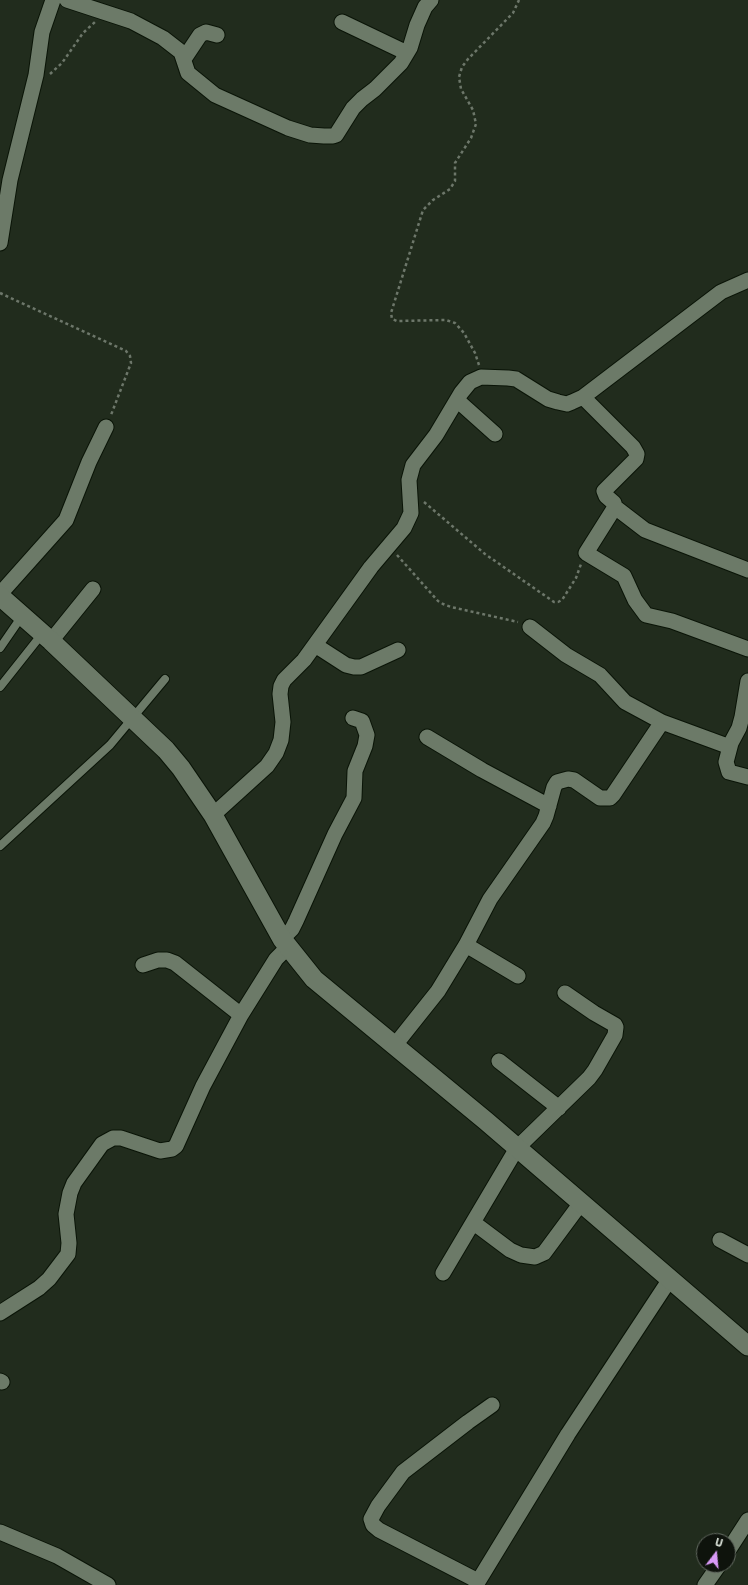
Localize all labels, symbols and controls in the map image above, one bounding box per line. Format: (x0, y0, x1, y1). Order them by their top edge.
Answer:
north arrow (696, 1533, 736, 1573)
text: U (713, 1535, 725, 1550)

